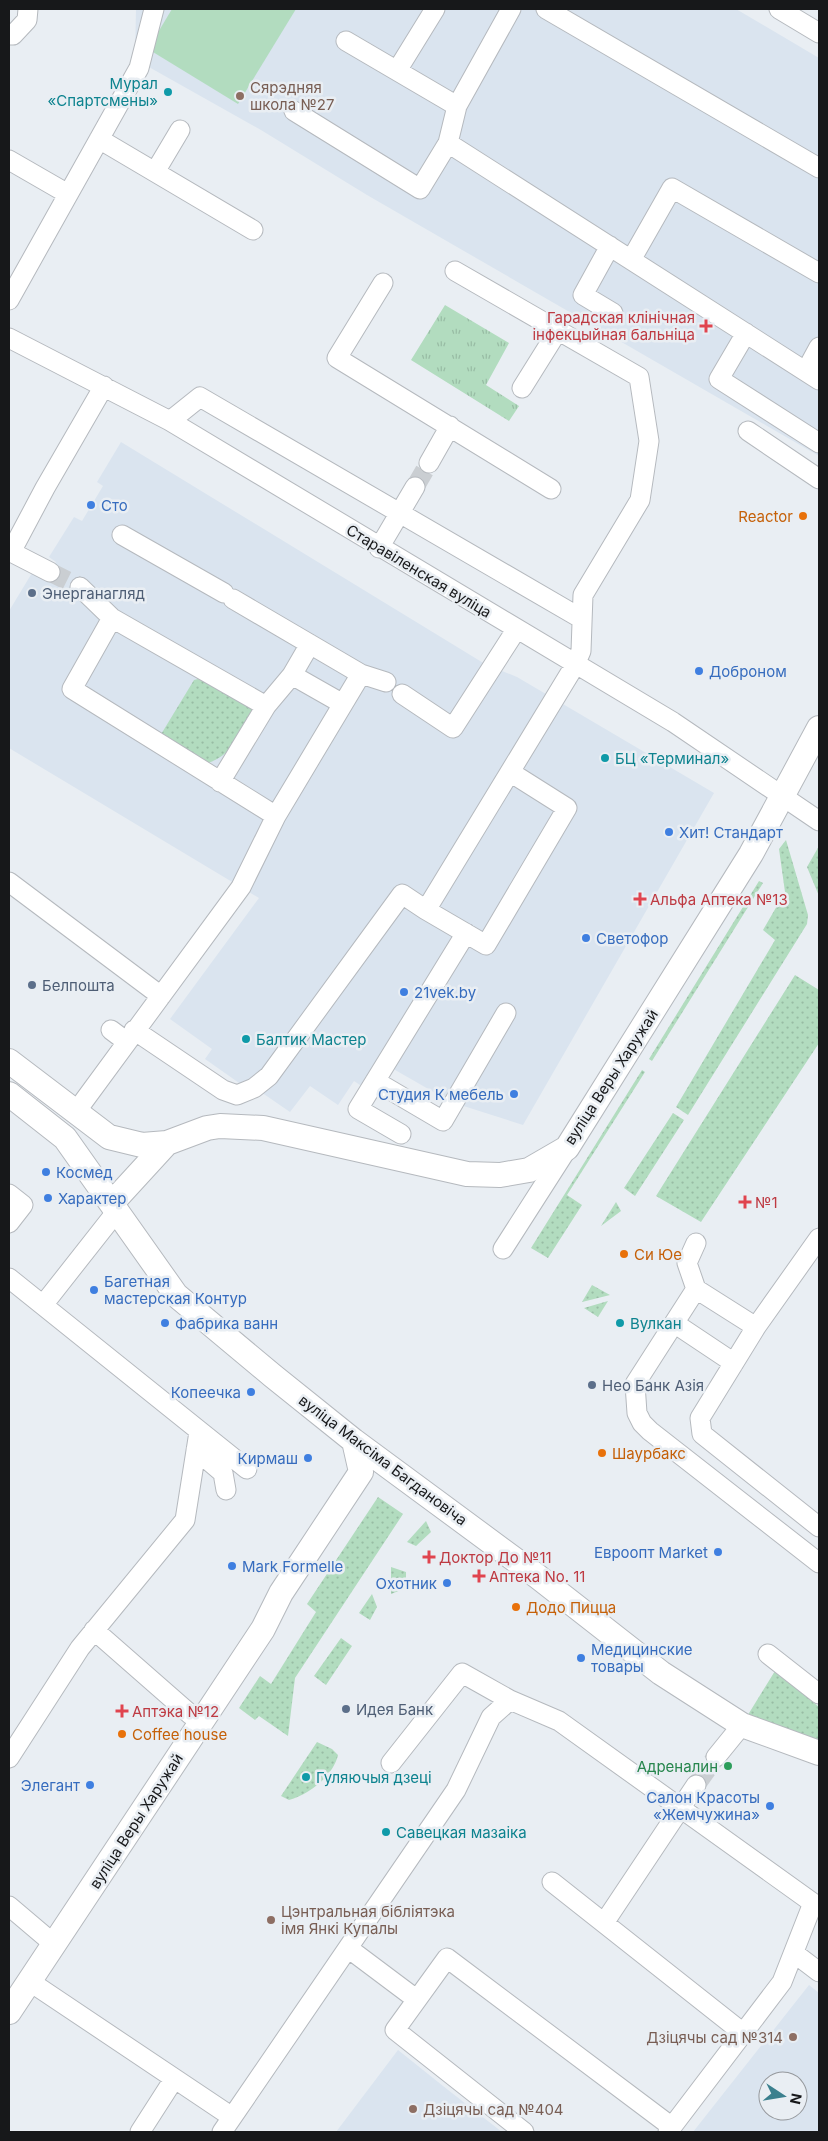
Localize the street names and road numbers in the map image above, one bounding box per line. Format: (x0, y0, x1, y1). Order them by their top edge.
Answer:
street label: Старавіленская вуліца (343, 520, 495, 622)
street label: вуліца Веры Харужай (560, 1006, 662, 1148)
street label: вуліца Максіма Багдановіча (295, 1390, 471, 1530)
street label: вуліца Веры Харужай (85, 1750, 187, 1892)

